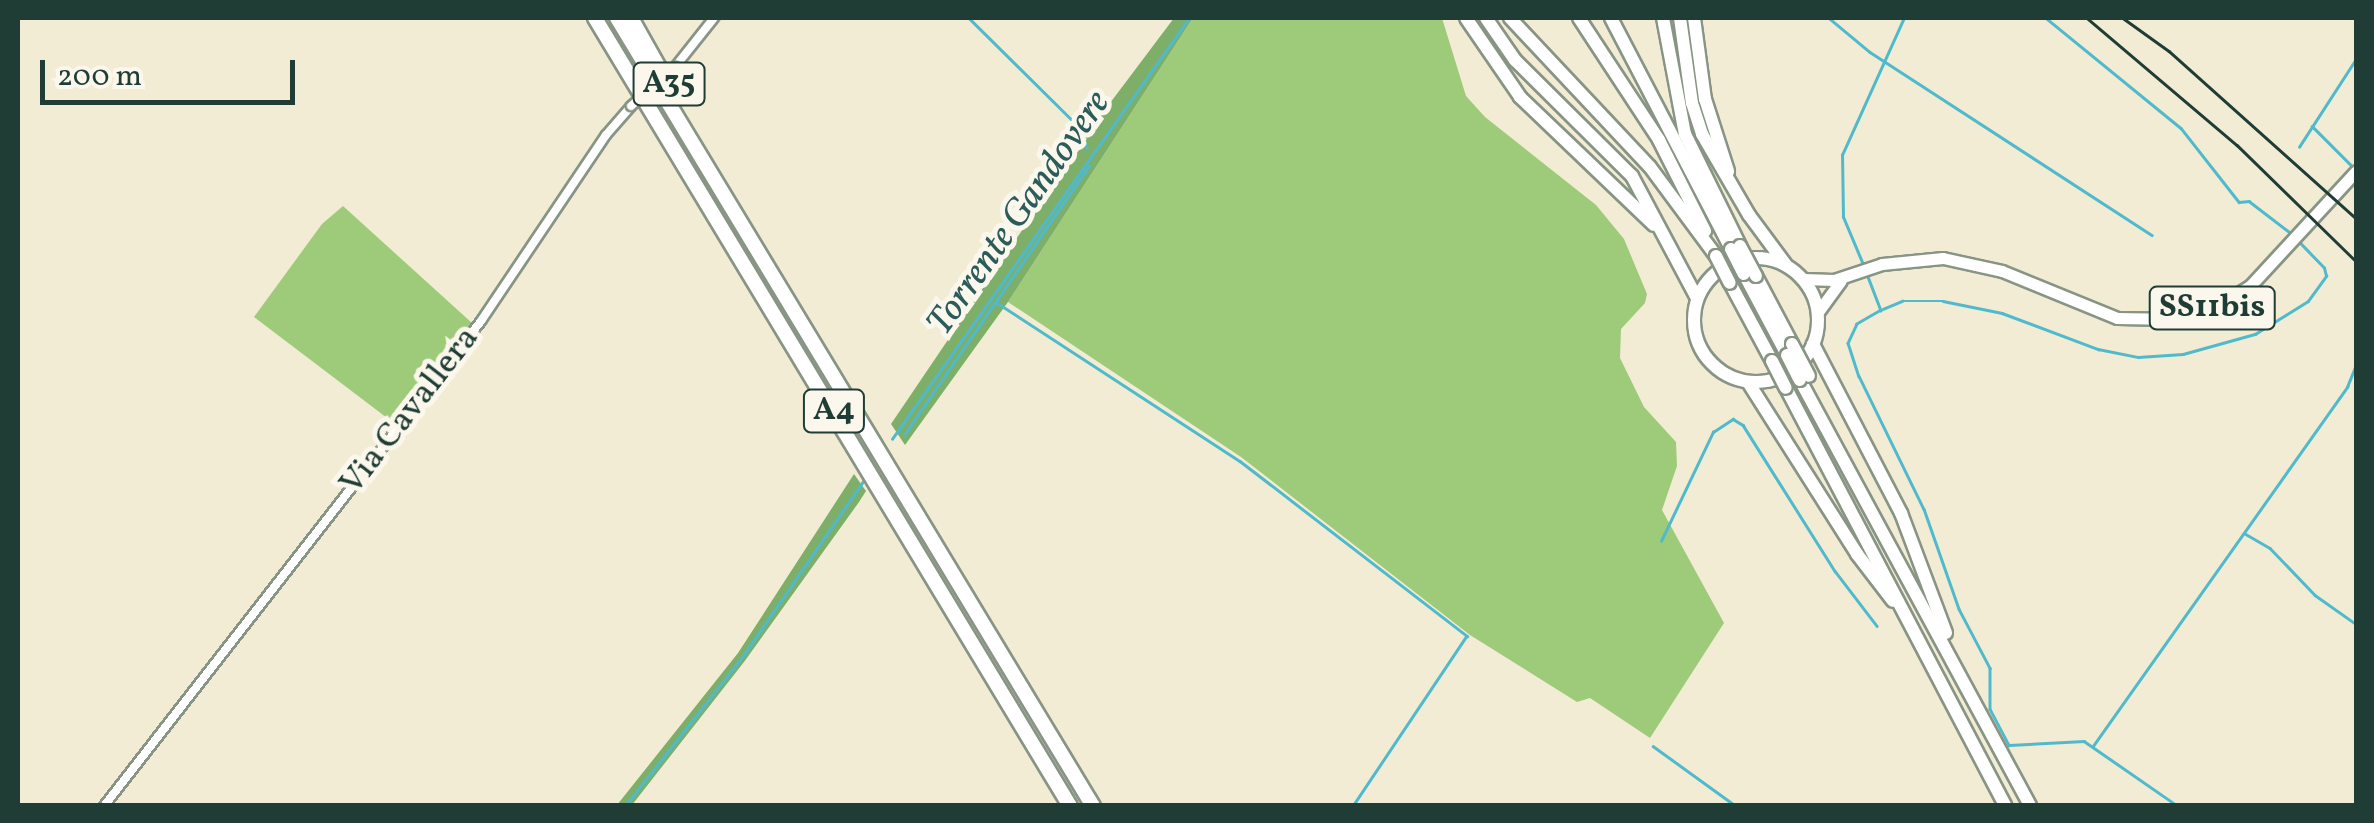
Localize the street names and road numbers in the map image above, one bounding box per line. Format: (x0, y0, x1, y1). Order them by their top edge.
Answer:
road number: A35 (632, 57, 706, 111)
road number: SS11bis (2147, 281, 2277, 335)
street label: Via Cavallera (331, 318, 489, 504)
road number: A4 (802, 384, 866, 438)

